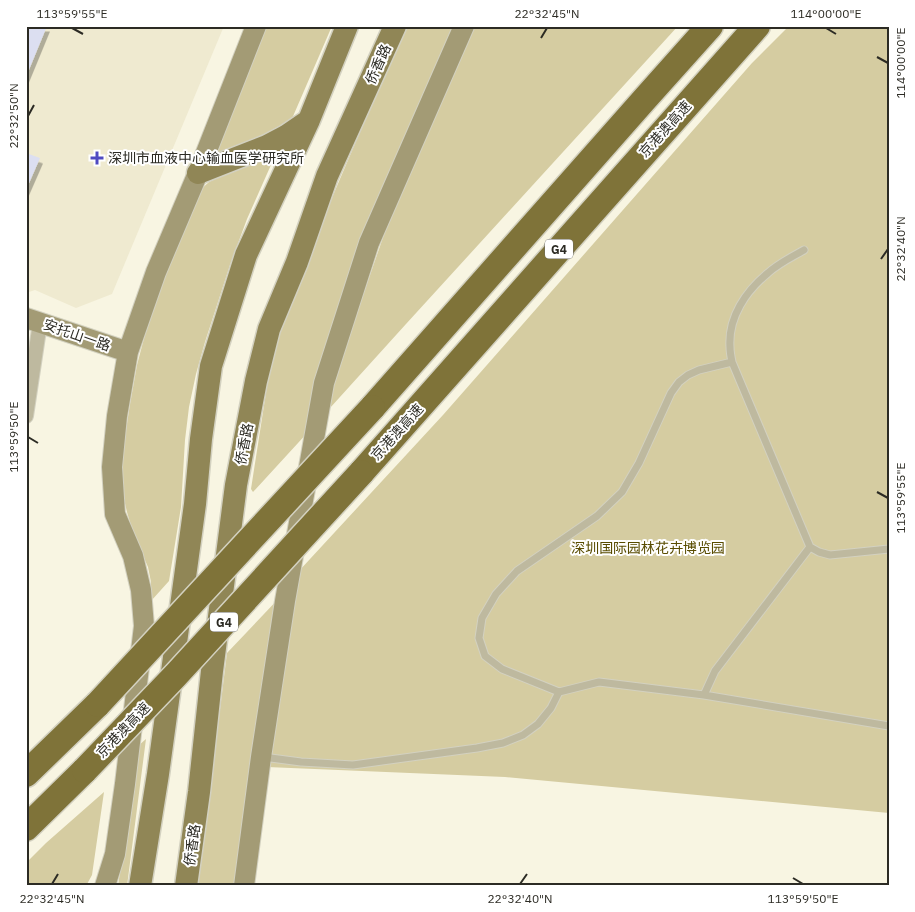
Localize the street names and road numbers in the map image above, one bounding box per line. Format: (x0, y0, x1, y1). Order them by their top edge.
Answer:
street label: 侨香路 (361, 41, 395, 87)
street label: 京港澳高速 (635, 97, 695, 161)
road number: G4 (545, 240, 573, 258)
street label: 安托山一路 (41, 315, 113, 355)
street label: 京港澳高速 (367, 400, 427, 464)
street label: 侨香路 (231, 422, 257, 466)
road number: G4 (210, 612, 238, 632)
street label: 京港澳高速 (92, 699, 154, 761)
street label: 侨香路 (180, 823, 204, 867)

